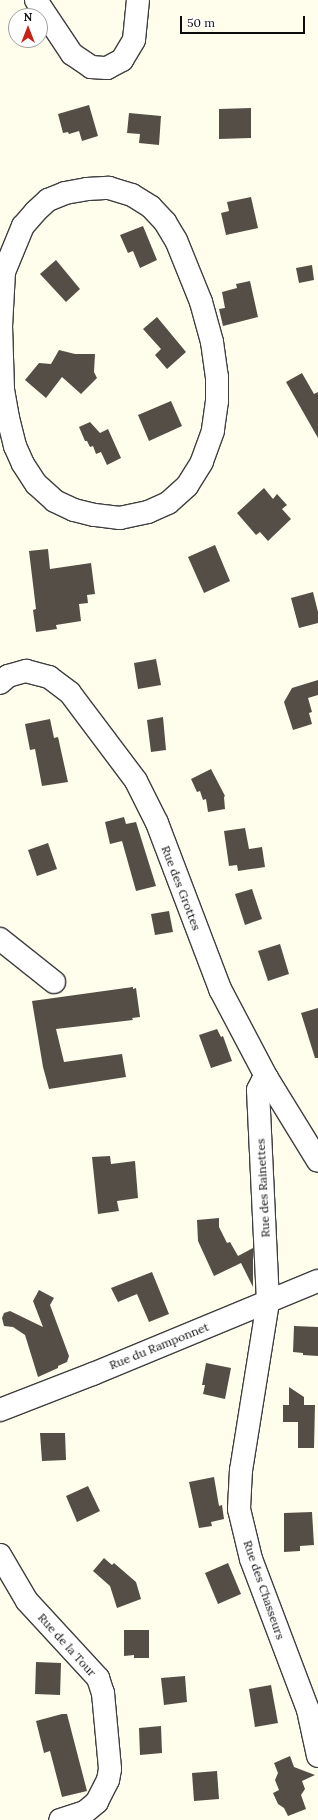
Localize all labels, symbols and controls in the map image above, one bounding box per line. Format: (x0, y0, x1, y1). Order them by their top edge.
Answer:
north arrow (8, 8, 48, 48)
scale bar (182, 8, 307, 34)
text: N (24, 10, 32, 24)
text: 50 m (187, 15, 215, 30)
street label: Rue des Grottes (158, 844, 204, 932)
street label: Rue des Rainettes (253, 1138, 273, 1238)
street label: Rue du Ramponnet (107, 1319, 211, 1373)
street label: Rue des Chasseurs (240, 1538, 288, 1642)
street label: Rue de la Tour (35, 1610, 99, 1680)

